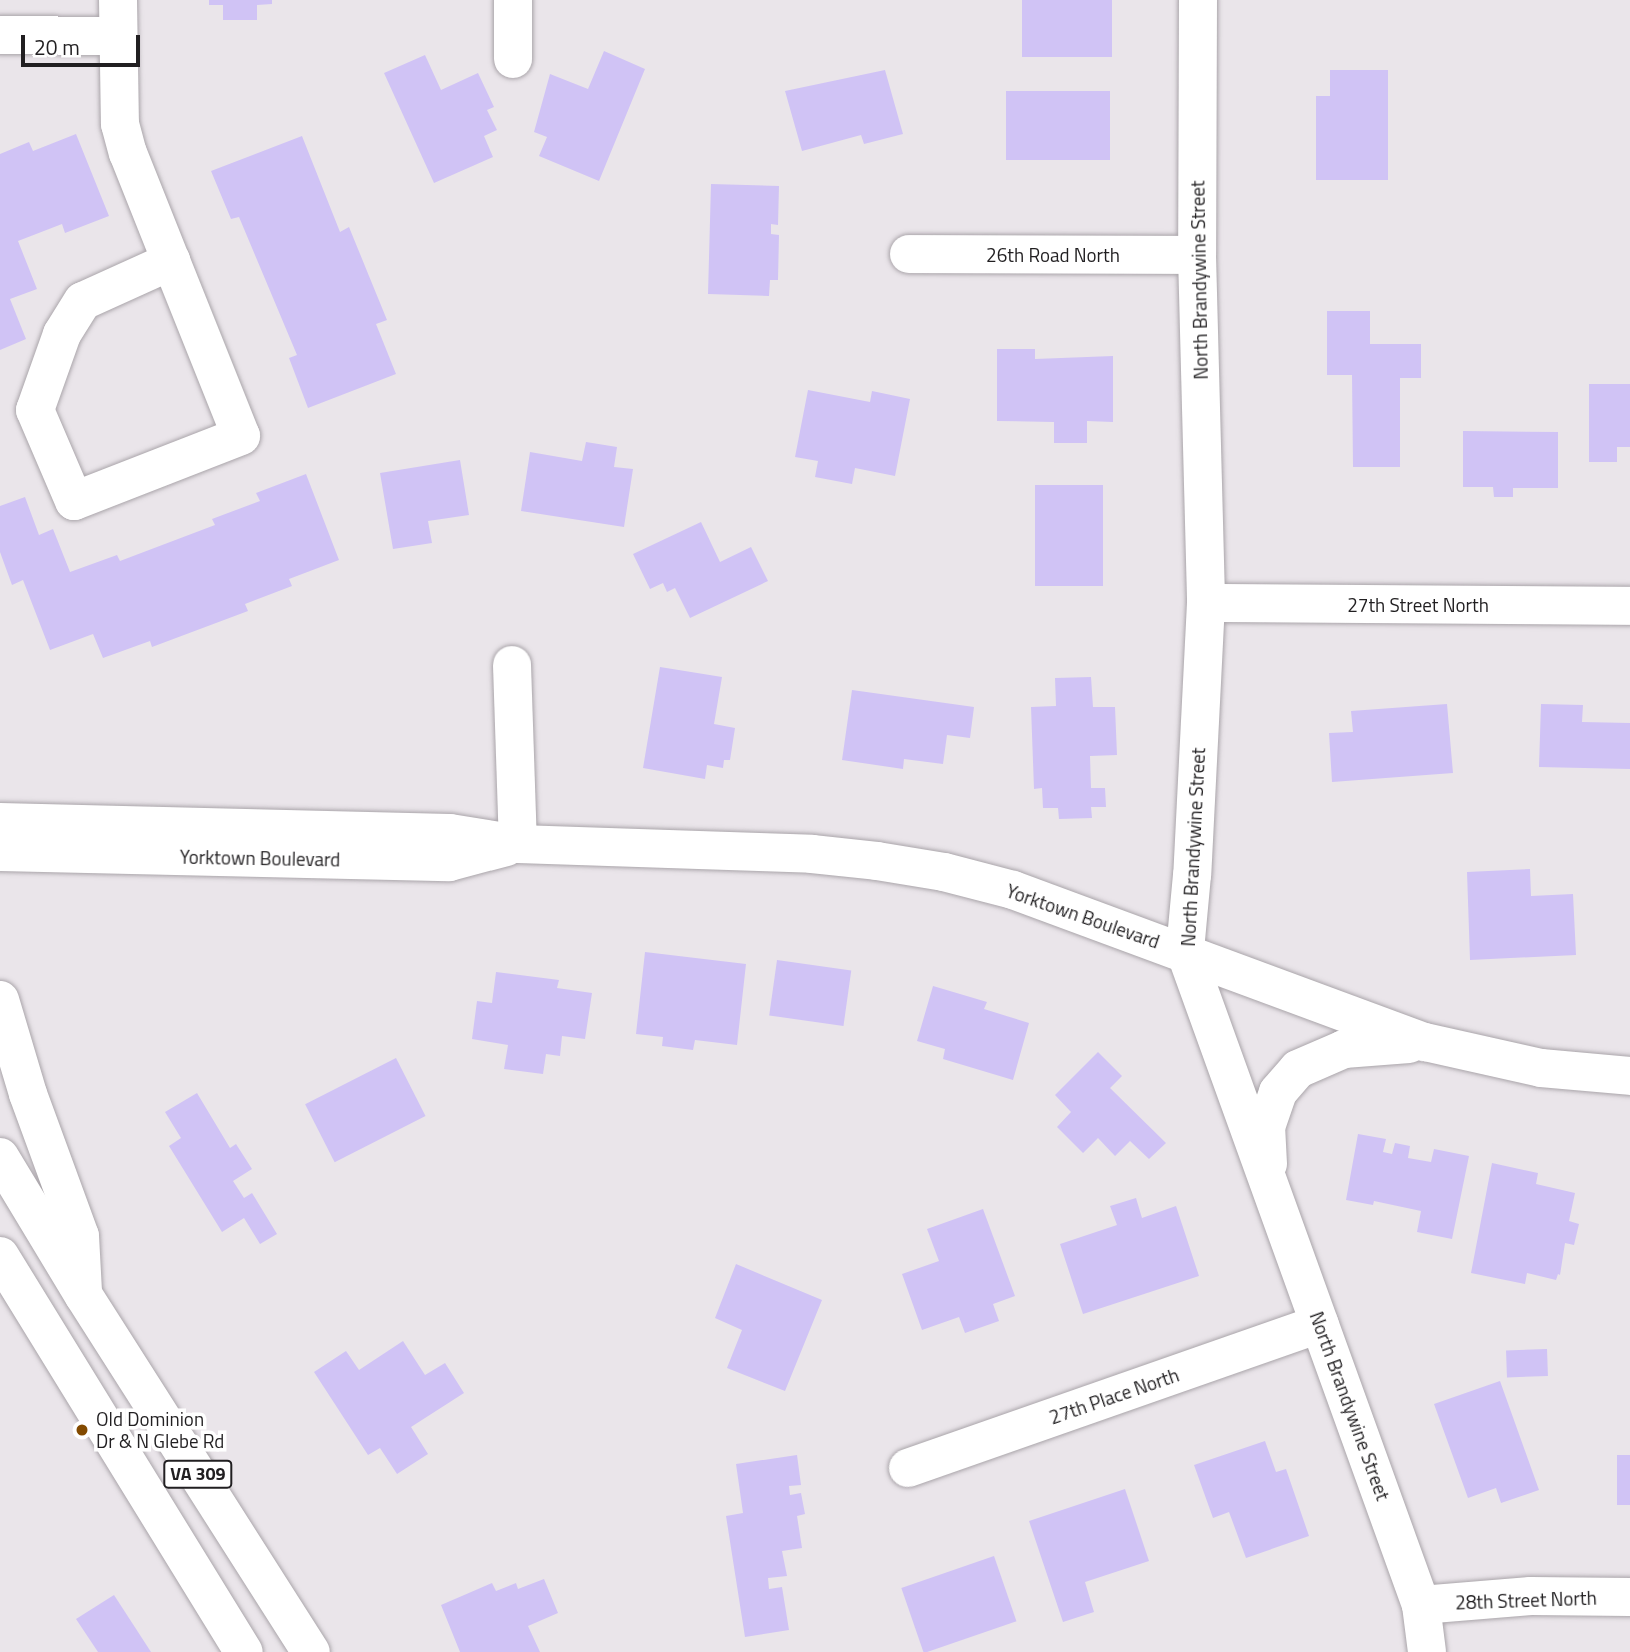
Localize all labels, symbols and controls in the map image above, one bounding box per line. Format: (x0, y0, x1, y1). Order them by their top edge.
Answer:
scale bar (24, 21, 144, 65)
text: 20 m (34, 31, 80, 63)
street label: North Brandywine Street (1186, 180, 1212, 380)
street label: 26th Road North (986, 244, 1120, 266)
street label: 27th Street North (1347, 594, 1489, 616)
street label: North Brandywine Street (1176, 747, 1210, 947)
street label: Yorktown Boulevard (180, 845, 340, 871)
street label: Yorktown Boulevard (1003, 879, 1163, 953)
street label: North Brandywine Street (1305, 1308, 1395, 1504)
street label: 27th Place North (1046, 1363, 1182, 1429)
place label: Old Dominion Dr & N Glebe Rd (96, 1408, 224, 1452)
marker: Old Dominion Dr & N Glebe Rd (74, 1422, 90, 1438)
road number: VA 309 (163, 1460, 233, 1489)
street label: 28th Street North (1455, 1586, 1597, 1614)

